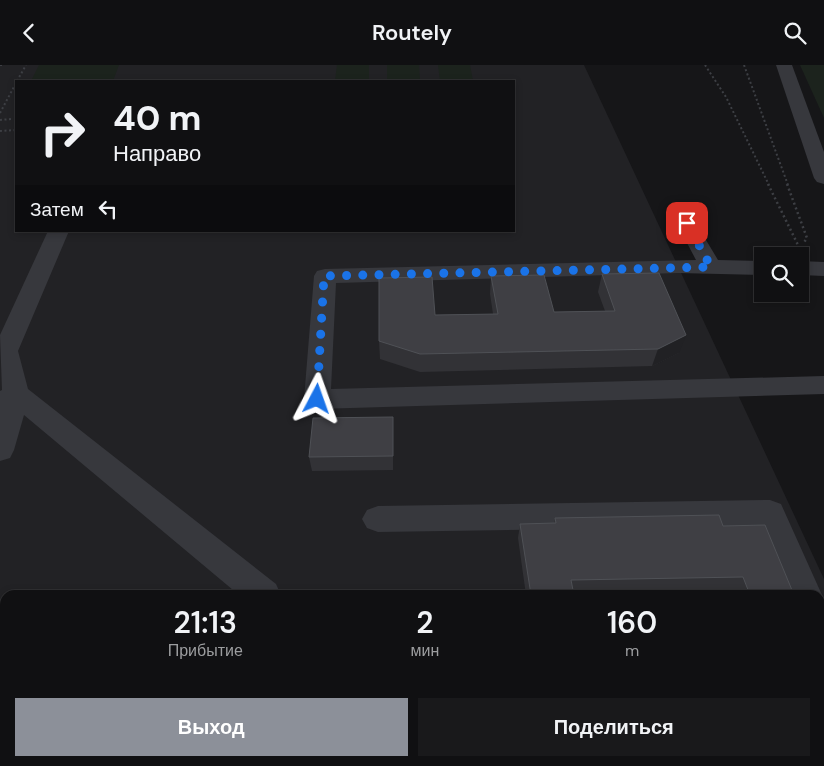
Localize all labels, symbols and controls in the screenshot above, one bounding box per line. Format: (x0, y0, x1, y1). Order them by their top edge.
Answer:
text: Routely (372, 18, 452, 47)
icon: back (15, 19, 43, 47)
icon: search (781, 19, 809, 47)
text: 40 m (113, 95, 202, 141)
icon: right (30, 100, 95, 165)
text: Направо (113, 139, 201, 168)
icon: left (94, 195, 122, 223)
text: Затем (30, 197, 84, 222)
pin (666, 202, 708, 244)
icon: arrive (673, 209, 701, 237)
map controls (754, 247, 809, 302)
button: search (754, 247, 809, 302)
position arrow (290, 372, 342, 424)
text: 21:13 (174, 603, 237, 642)
text: 2 (416, 603, 434, 642)
text: 160 (607, 603, 657, 642)
text: Прибытие (168, 640, 243, 661)
text: мин (410, 640, 439, 661)
text: m (625, 640, 639, 661)
button: Выход (15, 698, 408, 756)
button: Поделиться (418, 698, 810, 756)

